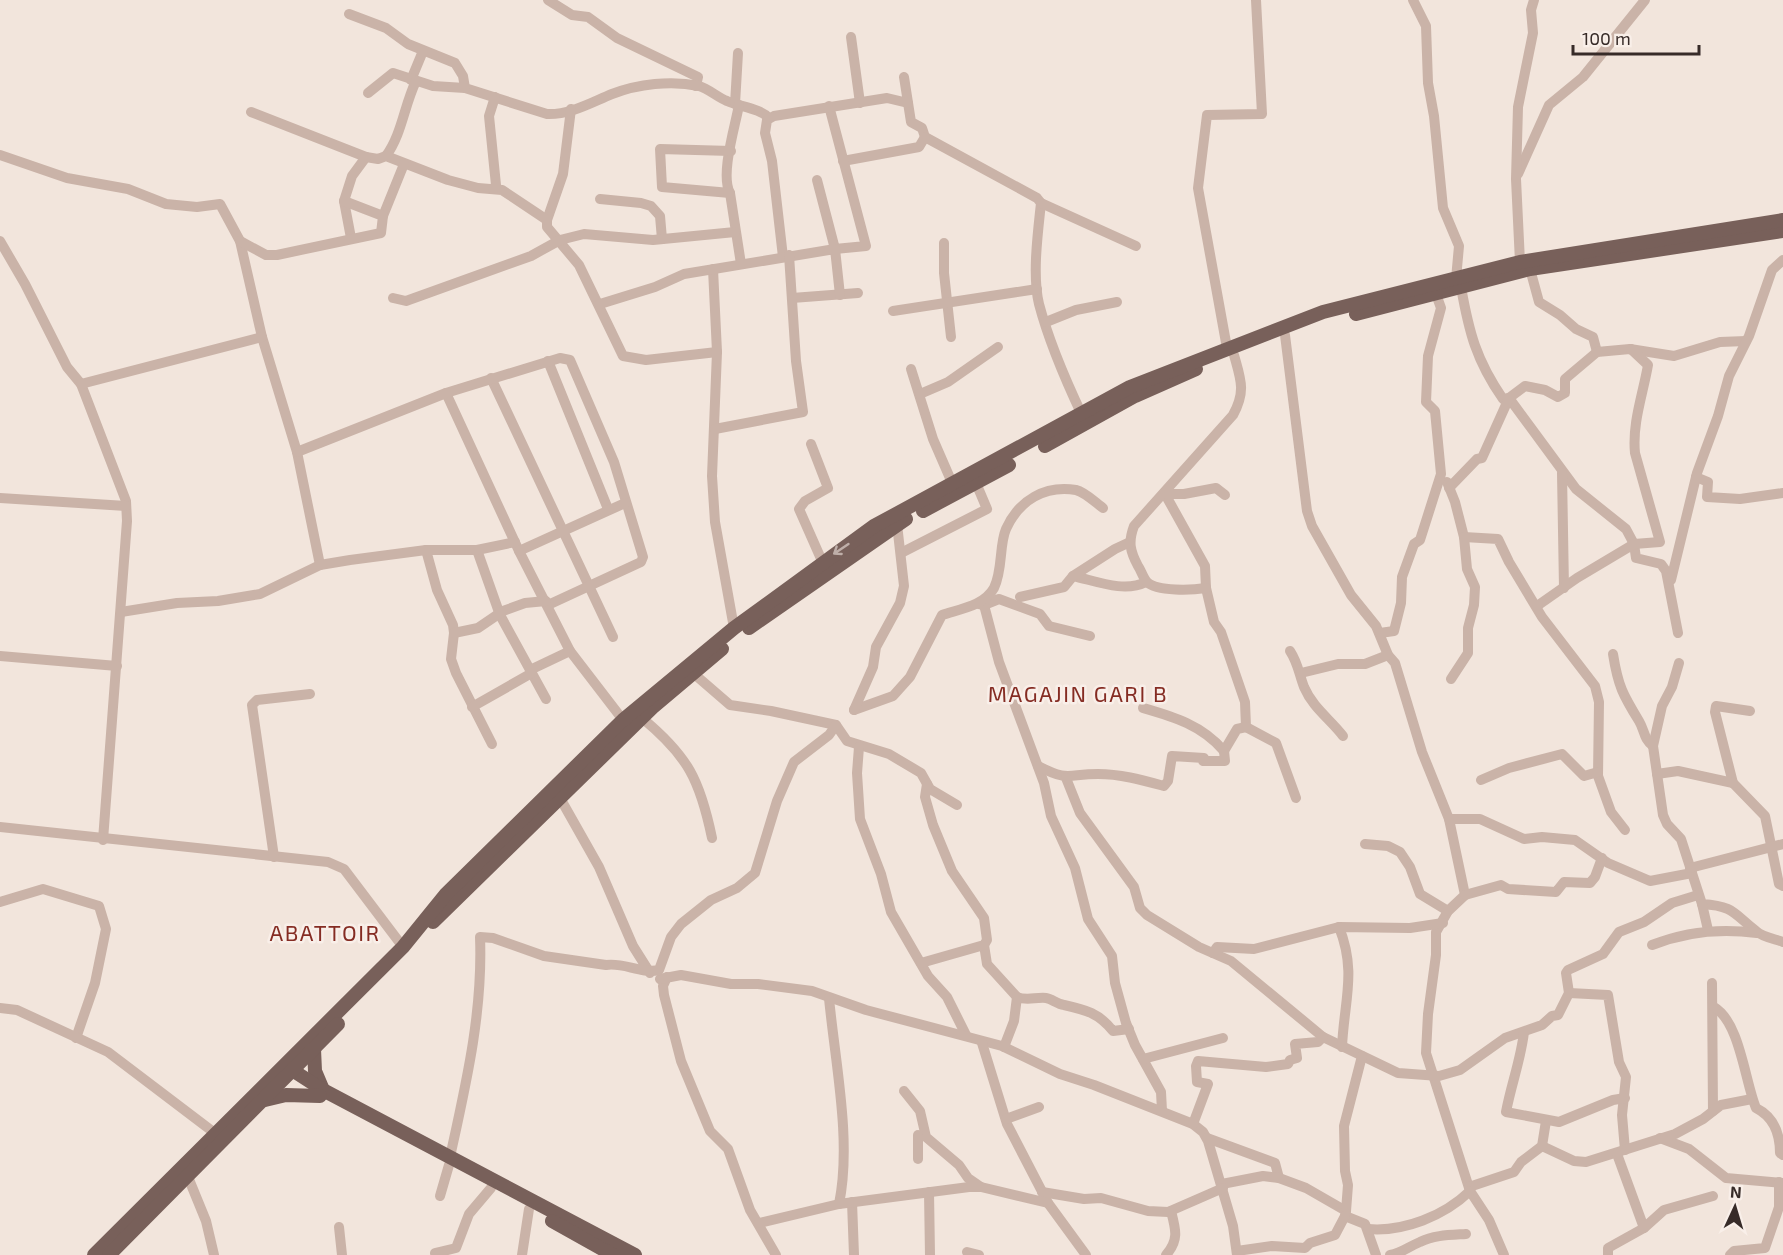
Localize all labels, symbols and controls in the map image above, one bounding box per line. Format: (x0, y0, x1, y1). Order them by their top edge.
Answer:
scale bar (1573, 18, 1699, 56)
text: 100 m (1582, 27, 1631, 49)
one-way arrow (833, 543, 850, 555)
district label: MAGAJIN GARI B (988, 680, 1168, 706)
district label: ABATTOIR (269, 919, 381, 945)
north arrow (1705, 1177, 1765, 1237)
text: N (1730, 1182, 1743, 1201)

